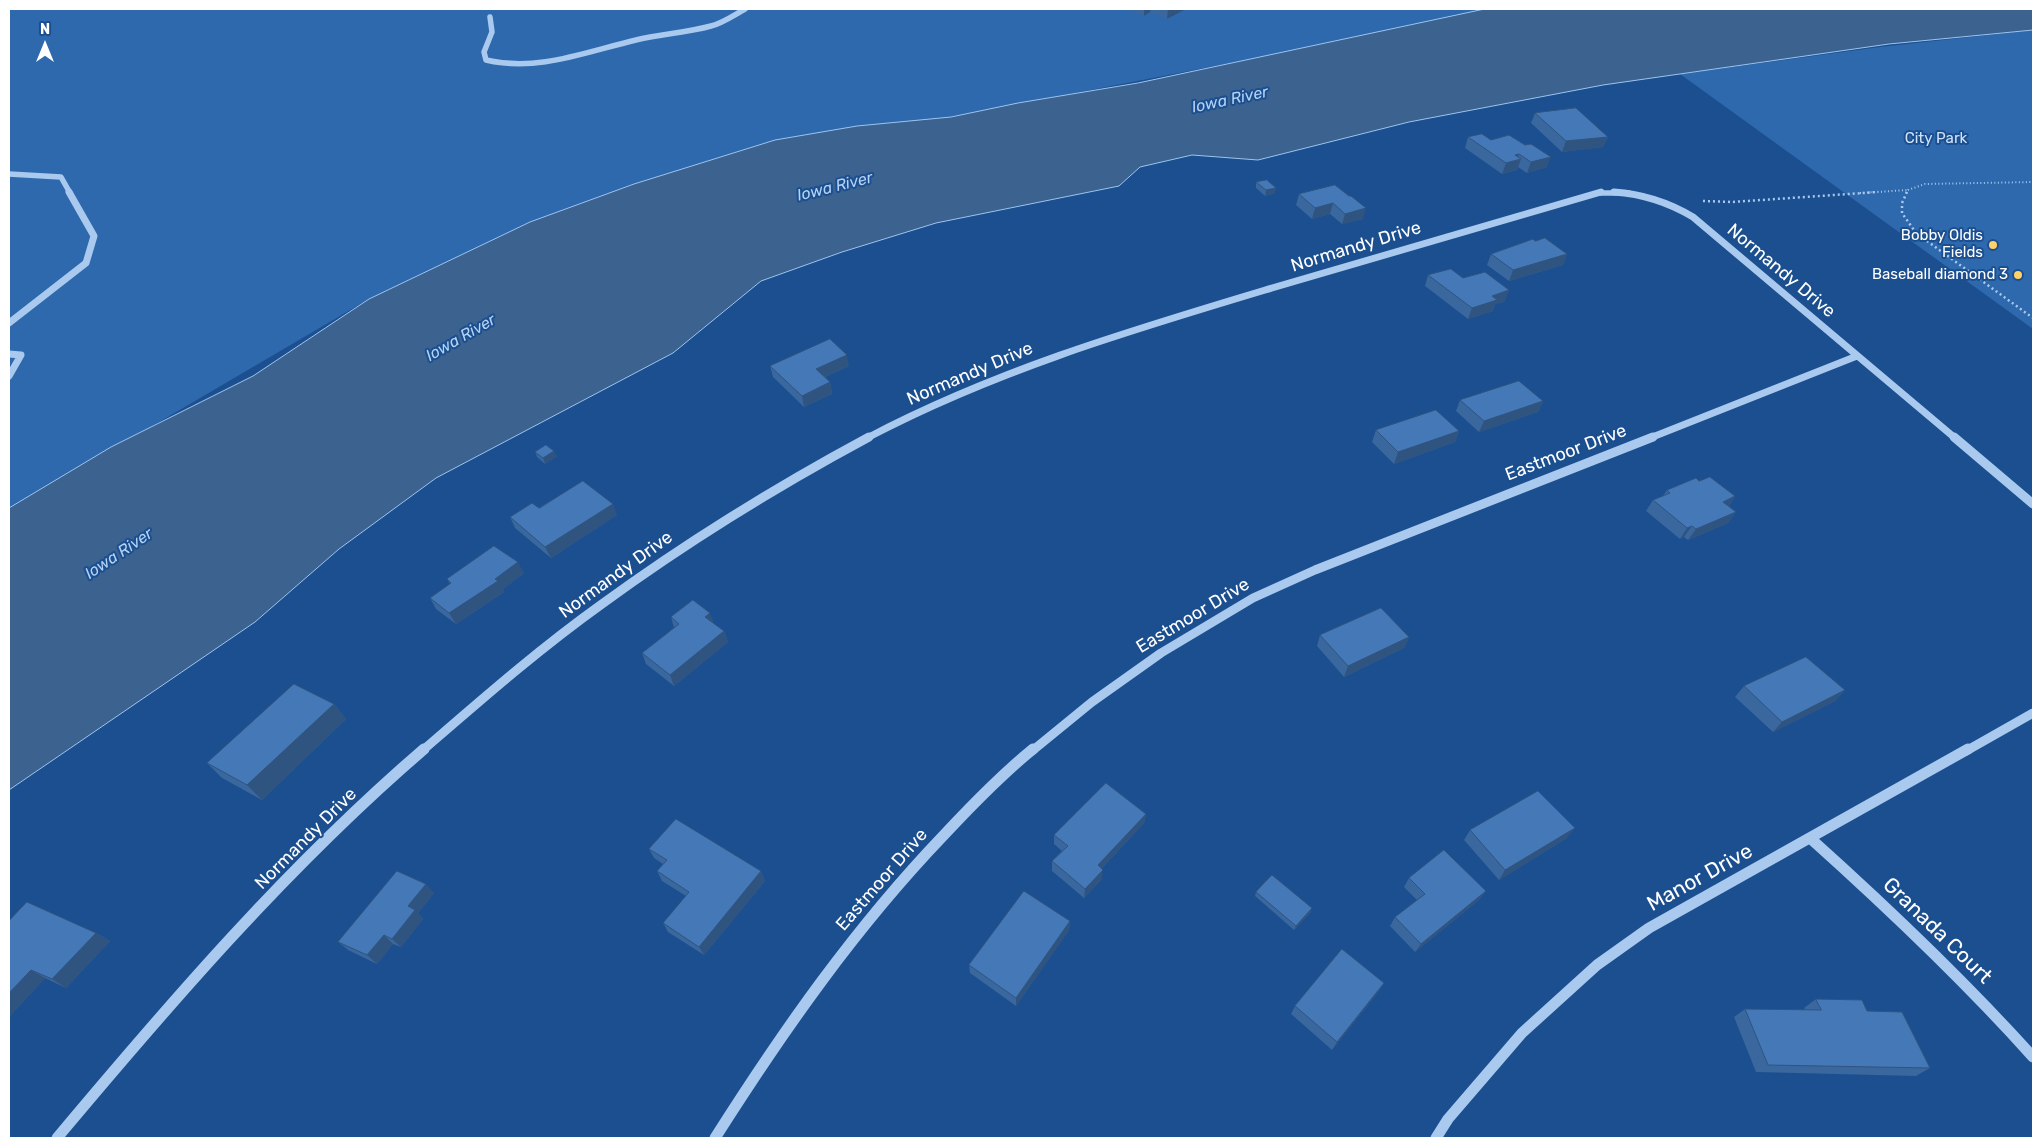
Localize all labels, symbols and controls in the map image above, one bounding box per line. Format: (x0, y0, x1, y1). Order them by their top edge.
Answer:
north arrow (20, 20, 70, 70)
text: N (40, 21, 50, 38)
water label: Iowa River (1190, 83, 1270, 117)
park label: City Park (1905, 130, 1967, 148)
water label: Iowa River (795, 168, 875, 206)
street label: Normandy Drive (1288, 217, 1424, 277)
street label: Normandy Drive (1722, 219, 1840, 323)
place label: Bobby Oldis Fields (1901, 227, 1983, 262)
marker: Bobby Oldis Fields (1987, 239, 1999, 251)
place label: Baseball diamond 3 (1872, 266, 2008, 284)
marker: Baseball diamond 3 (2012, 269, 2024, 281)
water label: Iowa River (423, 310, 499, 366)
street label: Normandy Drive (904, 338, 1036, 410)
street label: Eastmoor Drive (1502, 420, 1630, 486)
water label: Iowa River (82, 524, 156, 584)
street label: Normandy Drive (555, 527, 677, 623)
street label: Eastmoor Drive (1132, 574, 1254, 658)
street label: Normandy Drive (251, 784, 361, 894)
street label: Eastmoor Drive (832, 825, 932, 935)
street label: Manor Drive (1643, 839, 1757, 917)
street label: Granada Court (1877, 873, 1997, 989)

